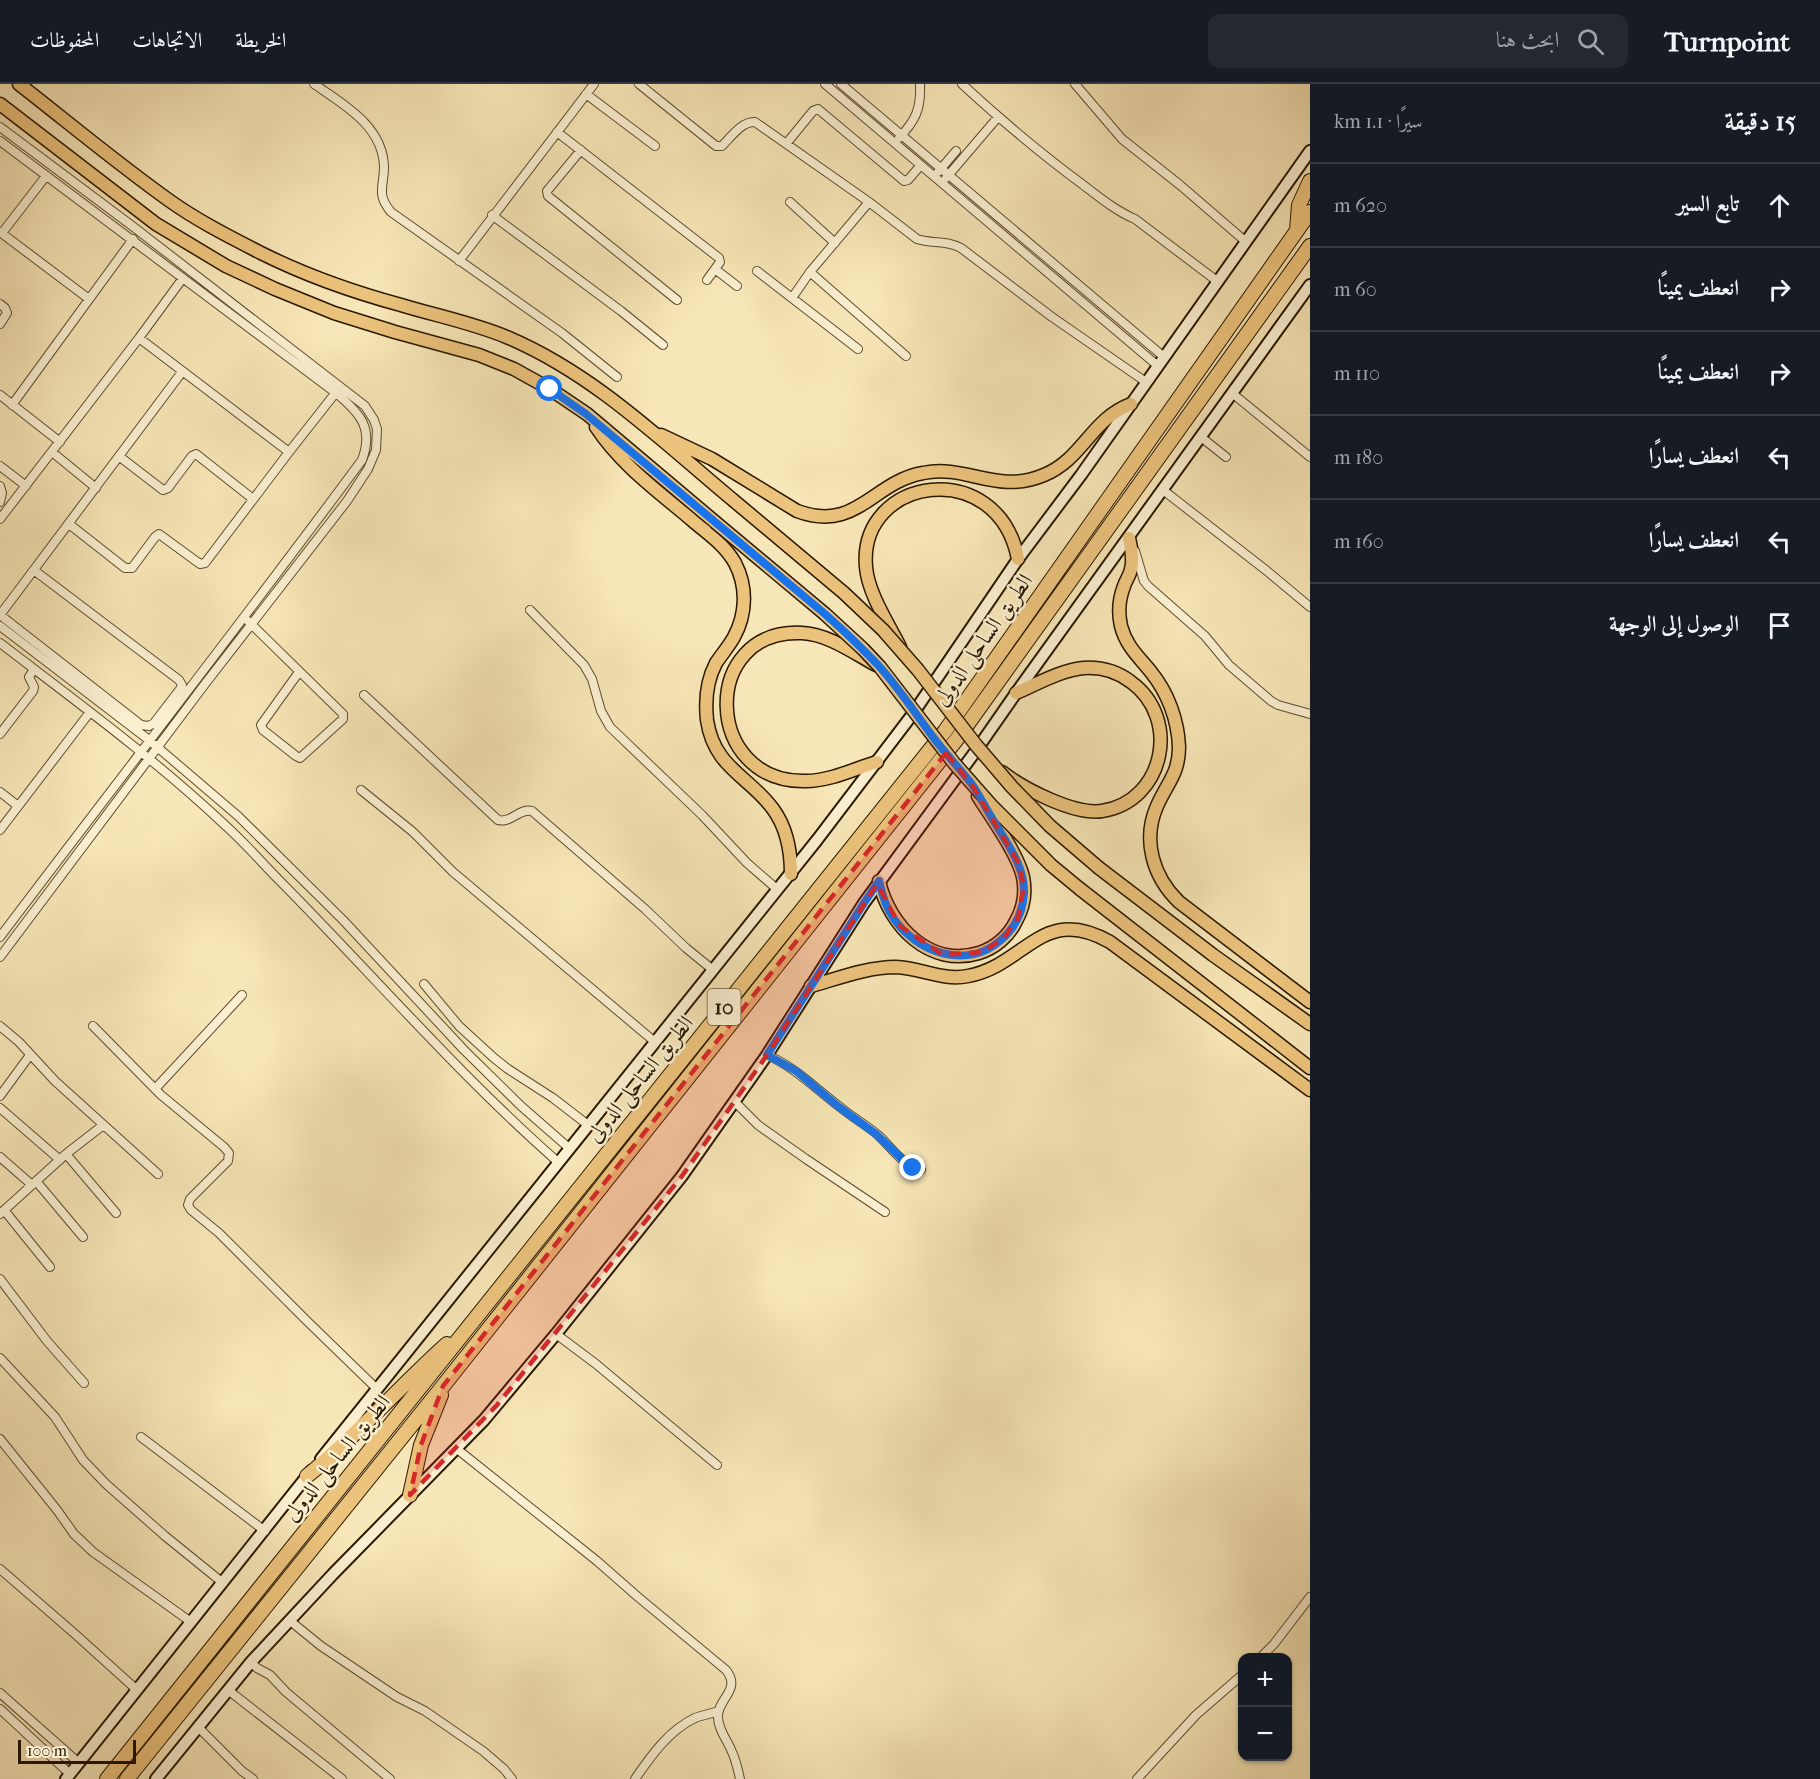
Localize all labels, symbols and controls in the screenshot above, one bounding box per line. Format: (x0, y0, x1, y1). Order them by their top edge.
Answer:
search box (1208, 14, 1628, 68)
icon: search (1574, 25, 1607, 58)
text: Turnpoint (1664, 25, 1790, 58)
text: ابحث هنا (1496, 27, 1559, 53)
text: المحفوظات (30, 28, 99, 52)
text: الاتجاهات (132, 28, 202, 52)
text: الخريطة (235, 28, 286, 52)
text: 15 دقيقة (1725, 106, 1796, 137)
text: سيرًا · 1.1 km (1334, 110, 1423, 133)
icon: ahead (1763, 189, 1796, 222)
text: تابع السير (1677, 191, 1739, 217)
text: 620 m (1334, 194, 1387, 217)
icon: right (1763, 273, 1796, 306)
text: انعطف يمينًا (1658, 275, 1739, 301)
text: 60 m (1334, 278, 1377, 301)
icon: right (1763, 357, 1796, 390)
text: انعطف يمينًا (1658, 359, 1739, 385)
text: 110 m (1334, 362, 1380, 385)
route start (536, 375, 562, 401)
icon: left (1763, 441, 1796, 474)
text: انعطف يسارًا (1649, 443, 1739, 469)
text: 180 m (1334, 446, 1383, 469)
icon: left (1763, 525, 1796, 558)
text: انعطف يسارًا (1649, 527, 1739, 553)
text: 160 m (1334, 530, 1384, 553)
street label: الطريق الساحلى الدولى (928, 569, 1041, 713)
icon: arrive (1763, 609, 1796, 642)
text: الوصول إلى الوجهة (1609, 611, 1739, 637)
road number: 10 (708, 989, 740, 1025)
street label: الطريق الساحلى الدولى (581, 1010, 701, 1149)
route end (899, 1154, 925, 1180)
street label: الطريق الساحلى الدولى (278, 1389, 398, 1528)
map controls (1238, 1653, 1292, 1761)
button: + (1238, 1653, 1292, 1707)
button: − (1238, 1707, 1292, 1761)
scale bar (18, 1737, 136, 1764)
text: 100 m (27, 1741, 67, 1760)

